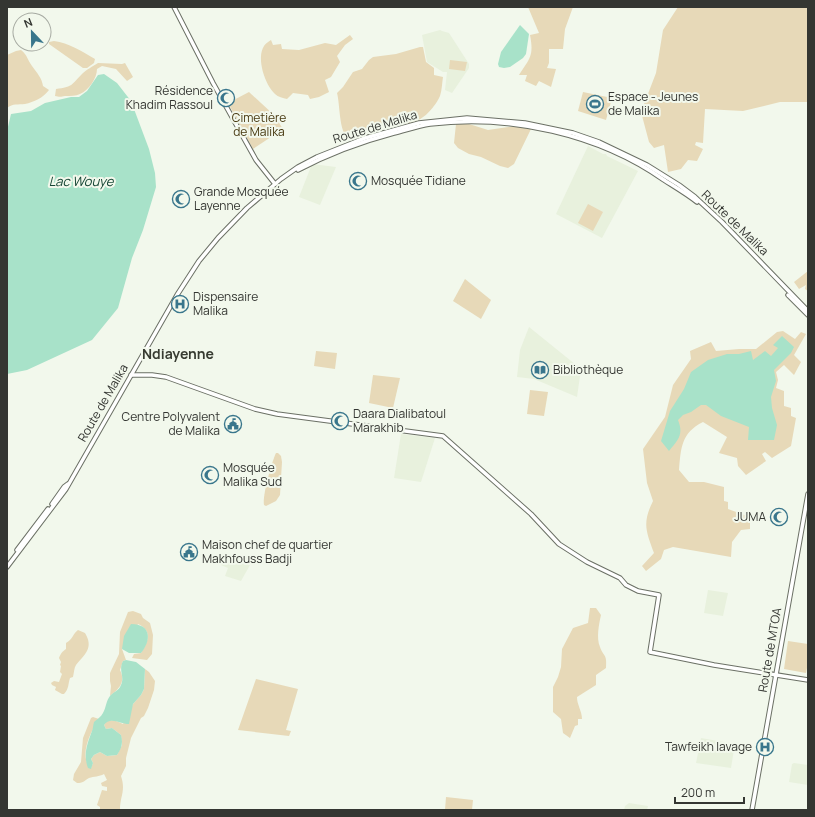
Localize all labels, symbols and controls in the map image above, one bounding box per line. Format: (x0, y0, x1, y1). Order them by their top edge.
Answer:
north arrow (12, 12, 52, 52)
text: N (22, 14, 35, 31)
place label: Résidence Khadim Rassoul (126, 82, 213, 113)
mosque icon: Résidence Khadim Rassoul (216, 88, 236, 108)
place label: Espace - Jeunes de Malika (608, 88, 698, 119)
sports icon: Espace - Jeunes de Malika (585, 94, 605, 114)
street label: Route de Malika (331, 106, 419, 147)
park label: Cimetière de Malika (232, 109, 286, 140)
mosque icon: Mosquée Tidiane (348, 171, 368, 191)
water label: Lac Wouye (49, 172, 115, 190)
place label: Mosquée Tidiane (371, 172, 466, 189)
place label: Grande Mosquée Layenne (194, 183, 289, 214)
street label: Route de Malika (698, 186, 773, 259)
mosque icon: Grande Mosquée Layenne (171, 189, 191, 209)
place label: Dispensaire Malika (193, 288, 258, 319)
hospital icon: Dispensaire Malika (170, 294, 190, 314)
district label: Ndiayenne (142, 344, 214, 363)
library icon: Bibliothèque (530, 360, 550, 380)
street label: Route de Malika (73, 361, 132, 445)
place label: Bibliothèque (553, 361, 623, 378)
place label: Daara Dialibatoul Marakhib (353, 405, 446, 436)
place label: Centre Polyvalent de Malika (122, 408, 220, 439)
mosque icon: Daara Dialibatoul Marakhib (330, 411, 350, 431)
public building icon: Centre Polyvalent de Malika (223, 414, 243, 434)
place label: Mosquée Malika Sud (223, 459, 282, 490)
mosque icon: Mosquée Malika Sud (200, 465, 220, 485)
mosque icon: JUMA (769, 507, 789, 527)
place label: JUMA (734, 508, 766, 525)
place label: Maison chef de quartier Makhfouss Badji (202, 536, 333, 567)
public building icon: Maison chef de quartier Makhfouss Badji (179, 542, 199, 562)
street label: Route de MTOA (754, 606, 785, 694)
hospital icon: Tawfeikh lavage (755, 737, 775, 757)
place label: Tawfeikh lavage (665, 738, 752, 755)
scale bar (675, 779, 744, 805)
text: 200 m (681, 784, 715, 801)

